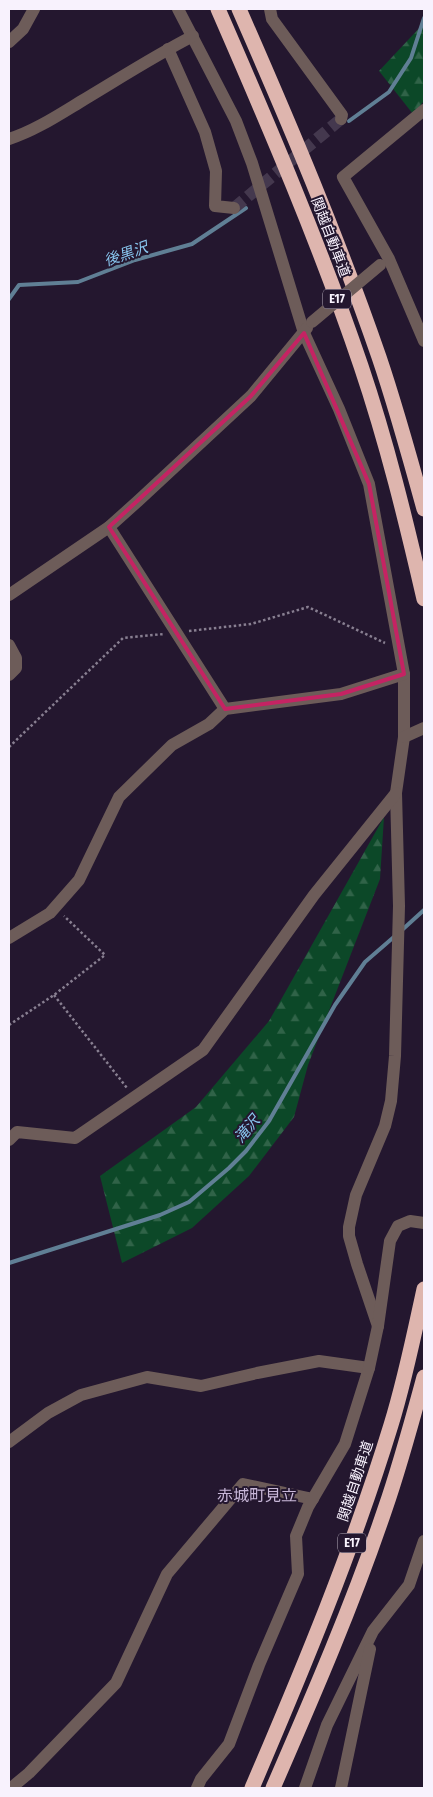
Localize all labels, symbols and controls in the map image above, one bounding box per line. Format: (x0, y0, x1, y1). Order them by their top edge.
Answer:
street label: 関越自動車道 (308, 195, 354, 279)
water label: 後黒沢 (102, 238, 152, 270)
road number: E17 (323, 290, 351, 308)
water label: 滝沢 (230, 1110, 265, 1146)
street label: 関越自動車道 (334, 1439, 377, 1524)
district label: 赤城町見立 (217, 1486, 297, 1505)
road number: E17 (338, 1534, 366, 1552)

